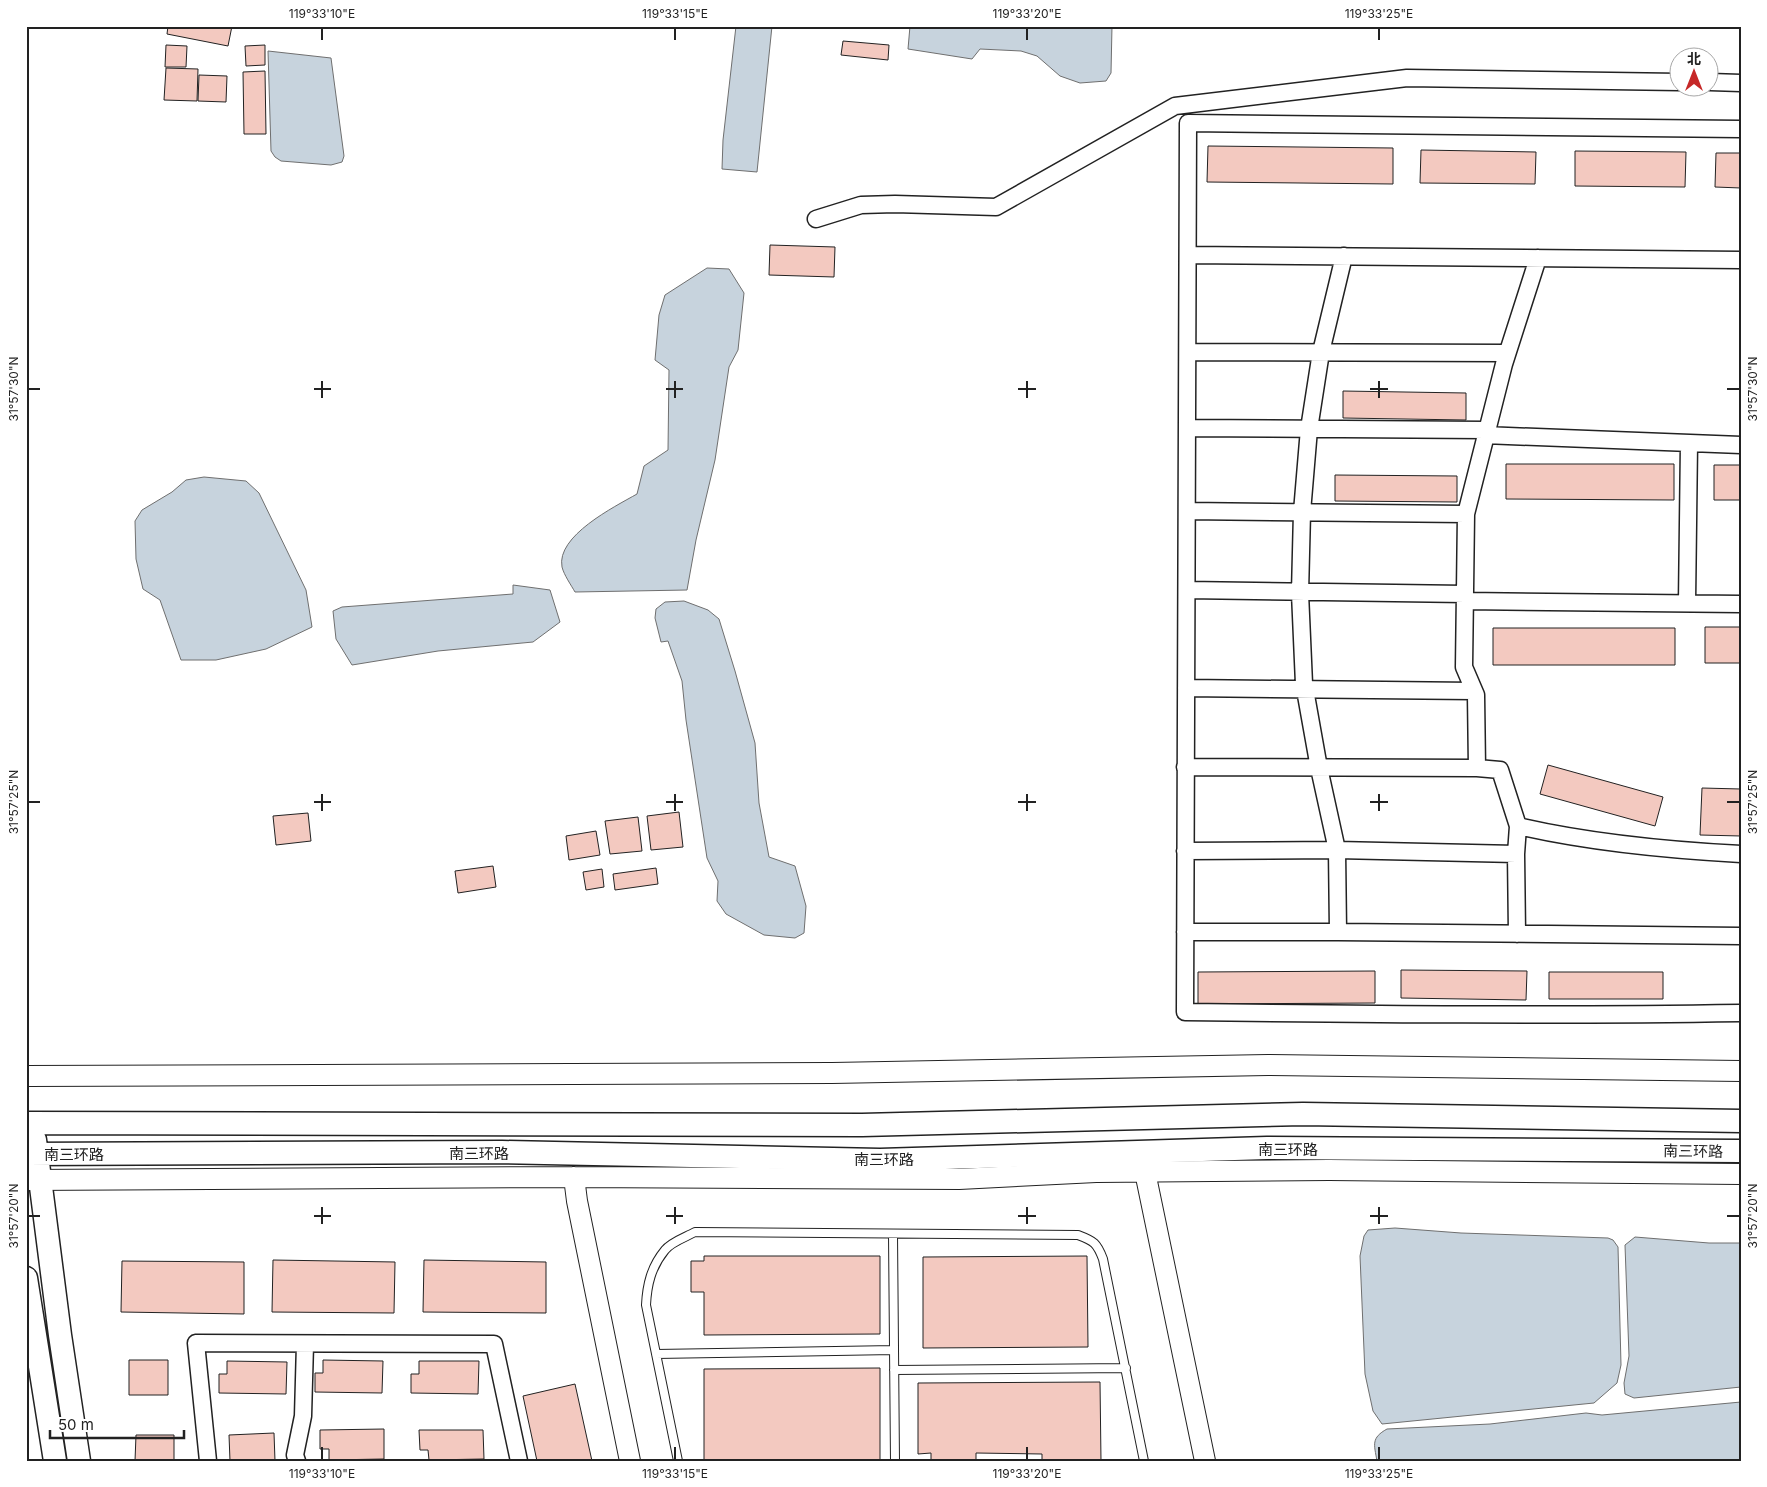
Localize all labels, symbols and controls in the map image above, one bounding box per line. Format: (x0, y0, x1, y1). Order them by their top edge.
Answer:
text: 119°33'10"E (289, 6, 355, 21)
text: 119°33'15"E (642, 6, 708, 21)
text: 119°33'20"E (993, 6, 1061, 21)
text: 119°33'25"E (1345, 6, 1413, 21)
north arrow (1670, 48, 1720, 98)
text: 北 (1687, 50, 1701, 67)
text: 31°57'30"N (6, 356, 21, 422)
text: 31°57'30"N (1745, 356, 1760, 422)
text: 31°57'25"N (6, 770, 21, 834)
text: 31°57'25"N (1745, 770, 1760, 834)
street label: 南三环路 (1258, 1140, 1318, 1159)
street label: 南三环路 (1663, 1141, 1723, 1161)
street label: 南三环路 (449, 1144, 509, 1163)
street label: 南三环路 (44, 1145, 104, 1164)
street label: 南三环路 (854, 1150, 914, 1169)
text: 31°57'20"N (6, 1184, 21, 1248)
text: 31°57'20"N (1745, 1184, 1760, 1248)
scale bar (50, 1407, 184, 1439)
text: 50 m (58, 1415, 94, 1434)
text: 119°33'10"E (289, 1466, 355, 1481)
text: 119°33'15"E (642, 1466, 708, 1481)
text: 119°33'20"E (993, 1466, 1061, 1481)
text: 119°33'25"E (1345, 1466, 1413, 1481)

